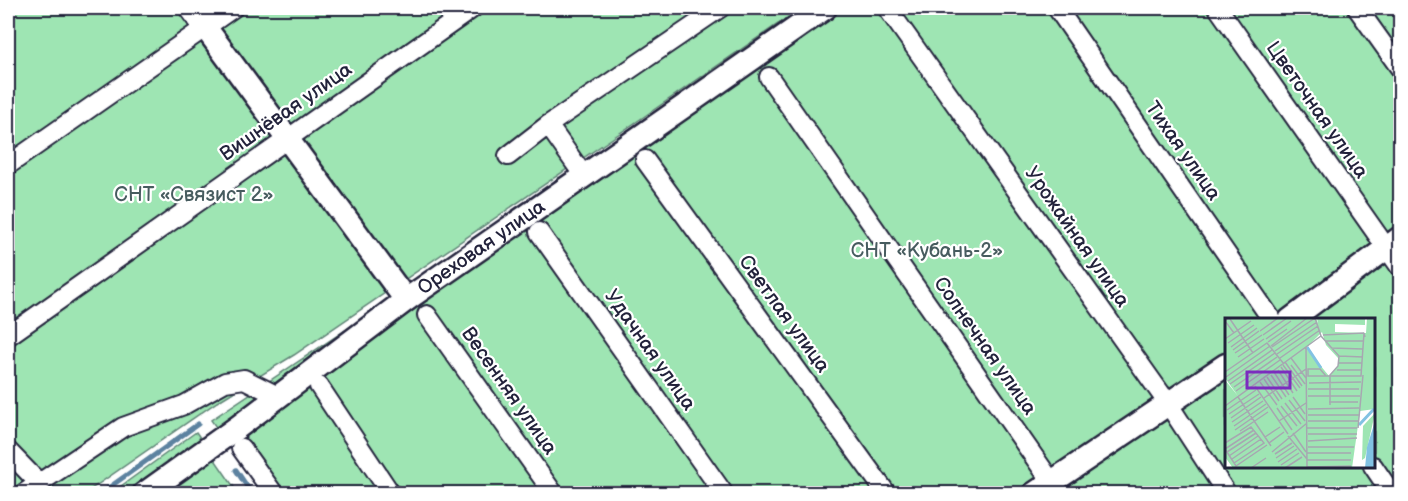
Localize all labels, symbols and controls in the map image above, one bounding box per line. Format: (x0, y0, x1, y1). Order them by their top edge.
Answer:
street label: Цветочная улица (1261, 37, 1373, 183)
street label: Вишнёвая улица (215, 57, 357, 166)
street label: Тихая улица (1140, 97, 1226, 205)
street label: Урожайная улица (1019, 162, 1135, 312)
park label: СНТ «Связист 2» (114, 183, 274, 207)
street label: Ореховая улица (413, 195, 550, 300)
park label: СНТ «Кубань-2» (851, 239, 1003, 263)
street label: Светлая улица (733, 251, 835, 378)
street label: Солнечная улица (928, 272, 1042, 420)
street label: Удачная улица (599, 285, 701, 415)
inset map (1225, 318, 1375, 468)
street label: Весенняя улица (456, 323, 562, 460)

